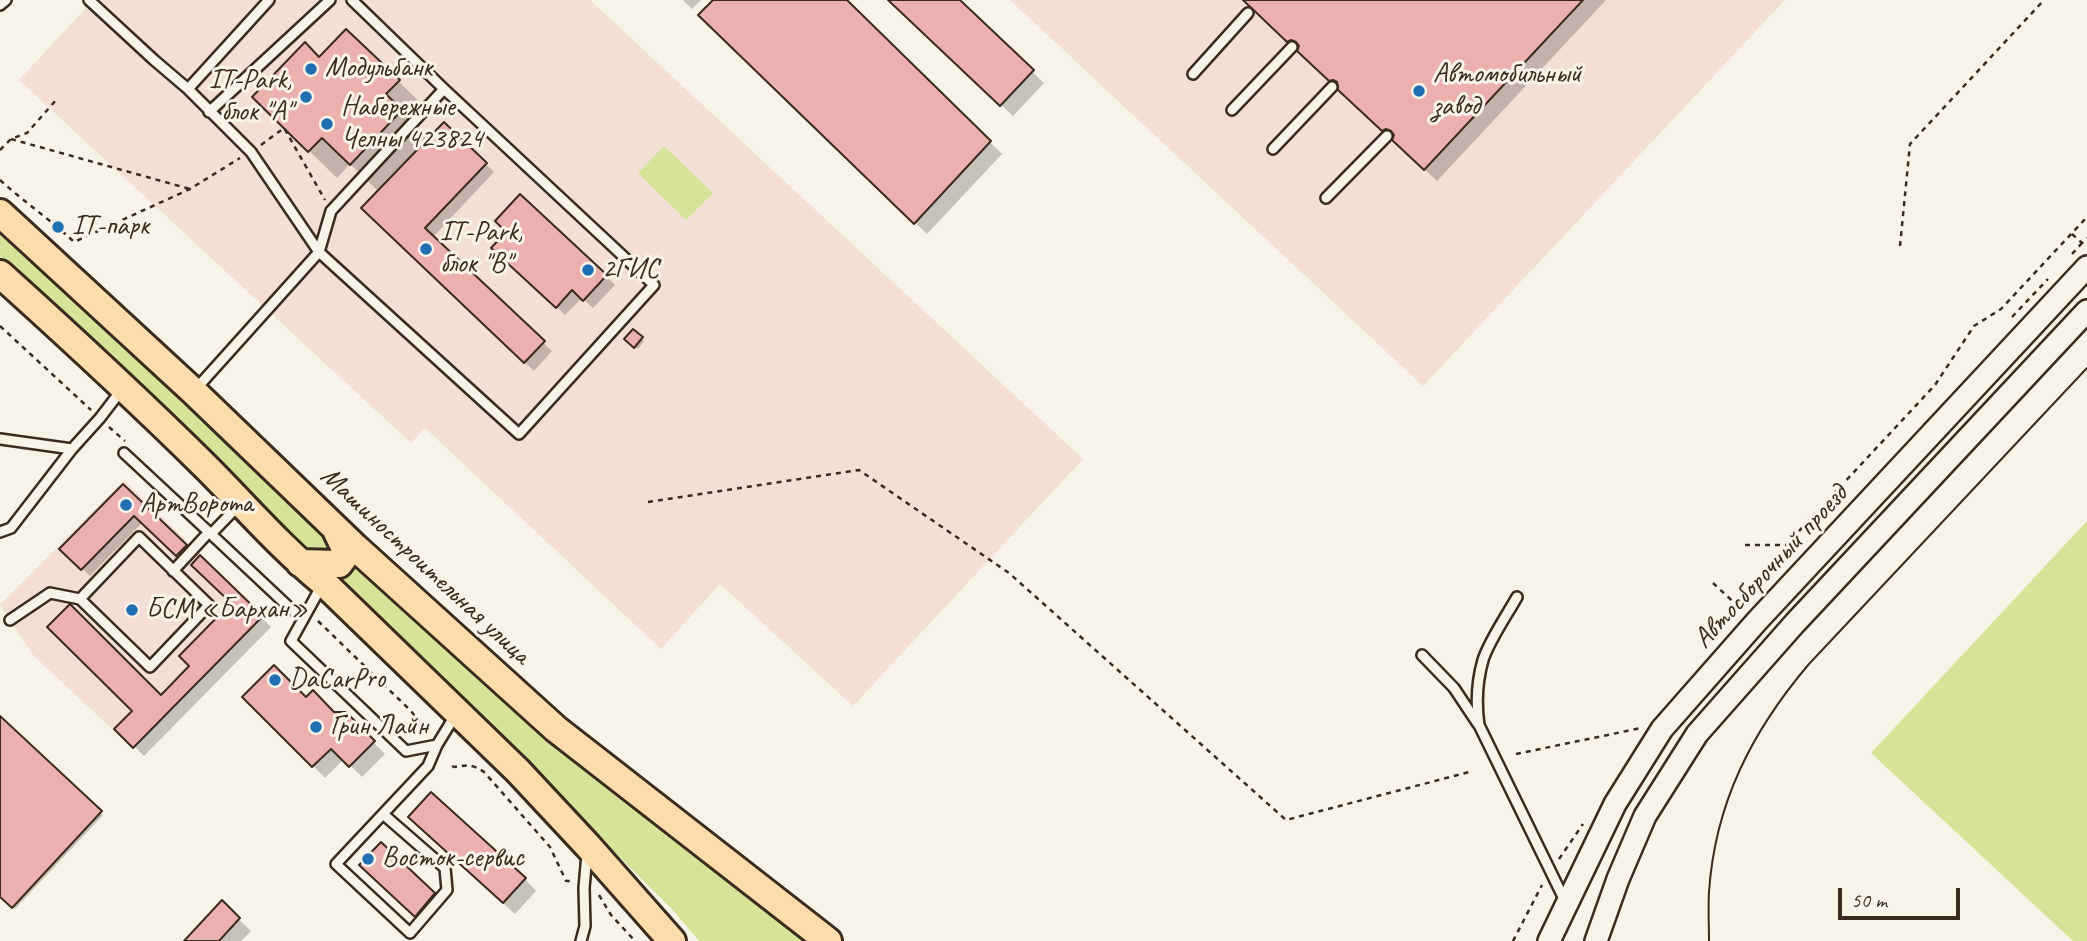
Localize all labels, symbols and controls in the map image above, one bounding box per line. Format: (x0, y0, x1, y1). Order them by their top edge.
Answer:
place label: Модульбанк (325, 52, 432, 86)
place label: Автомобильный завод (1433, 58, 1581, 124)
marker: Модульбанк (303, 61, 319, 77)
place label: IT-Park, блок "А" (209, 64, 292, 130)
marker: Автомобильный завод (1411, 83, 1427, 99)
marker: IT-Park, блок "А" (298, 89, 314, 105)
place label: Набережные Челны 423824 (341, 91, 483, 157)
marker: Набережные Челны 423824 (319, 116, 335, 132)
place label: IT-парк (72, 210, 149, 244)
place label: IT-Park, блок "В" (440, 216, 523, 282)
marker: IT-парк (50, 219, 66, 235)
marker: IT-Park, блок "В" (418, 241, 434, 257)
place label: 2ГИС (602, 253, 659, 287)
marker: 2ГИС (580, 262, 596, 278)
street label: Машиностроительная улица (313, 460, 537, 672)
street label: Автосборочный проезд (1687, 478, 1855, 656)
place label: АртВорота (140, 488, 253, 522)
marker: АртВорота (118, 497, 134, 513)
place label: БСМ «Бархан» (146, 593, 308, 627)
marker: БСМ «Бархан» (124, 602, 140, 618)
place label: DaCarPro (289, 663, 385, 697)
marker: DaCarPro (267, 672, 283, 688)
place label: Грин Лайн (330, 710, 428, 744)
marker: Грин Лайн (308, 719, 324, 735)
place label: Восток-сервис (382, 842, 524, 876)
marker: Восток-сервис (360, 851, 376, 867)
scale bar (1842, 874, 1965, 918)
text: 50 m (1851, 887, 1887, 913)

